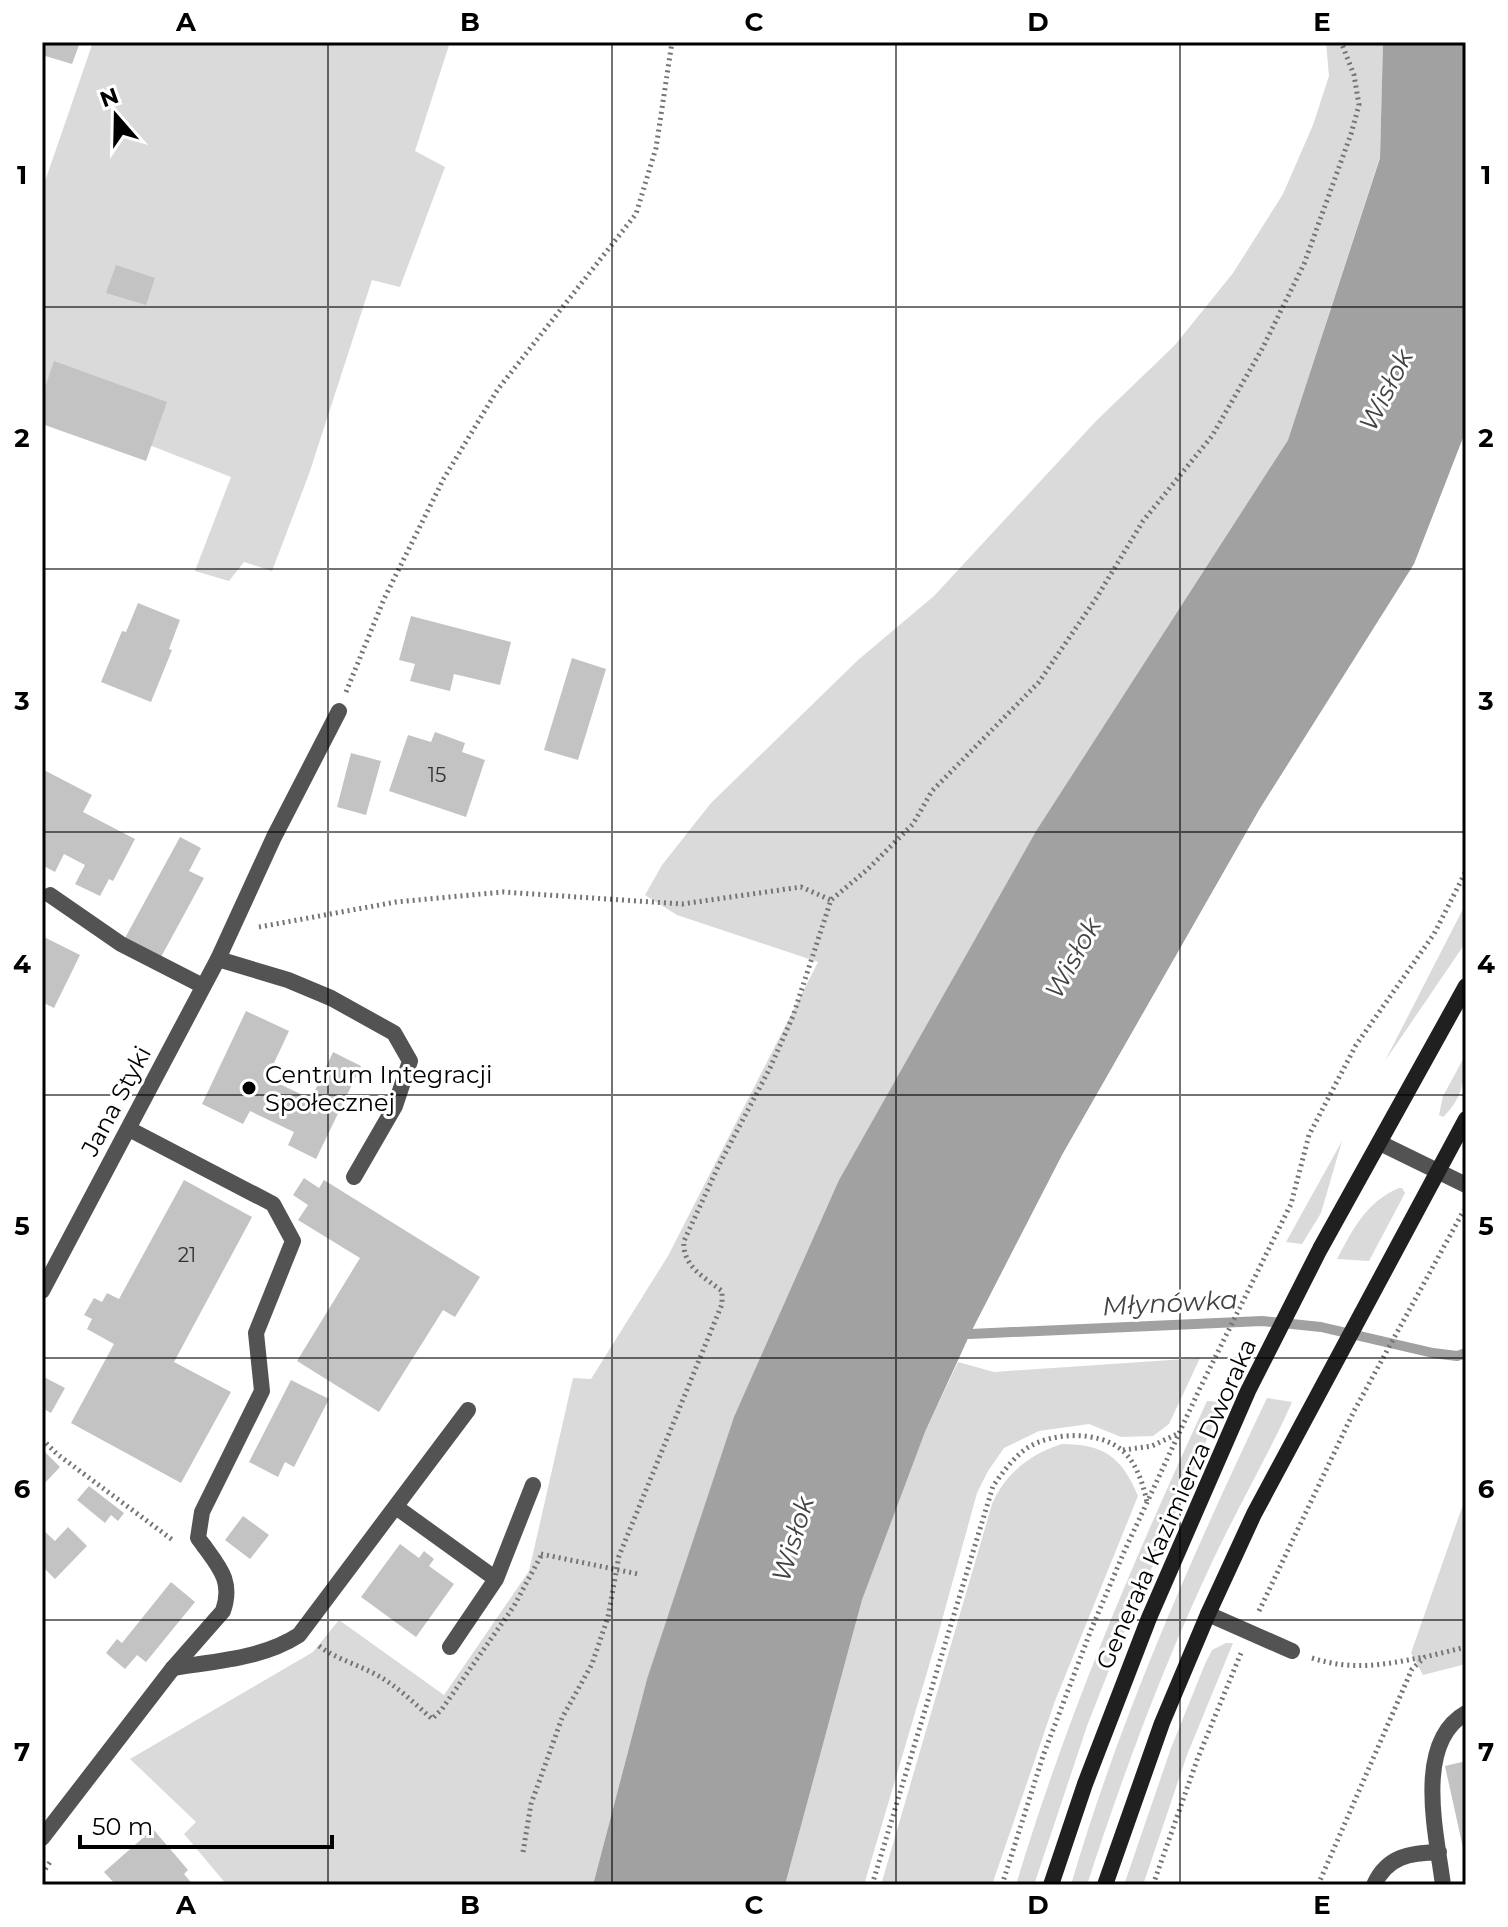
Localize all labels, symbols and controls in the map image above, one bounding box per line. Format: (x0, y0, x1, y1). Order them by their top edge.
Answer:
text: A (175, 6, 197, 38)
text: B (460, 6, 480, 38)
text: C (745, 6, 764, 38)
text: D (1027, 6, 1049, 38)
text: E (1313, 6, 1331, 38)
north arrow (76, 76, 156, 156)
text: N (96, 82, 122, 113)
text: 1 (17, 159, 27, 191)
text: 1 (1481, 159, 1491, 191)
water label: Wisłok (1352, 343, 1421, 436)
text: 2 (14, 422, 30, 454)
text: 2 (1478, 422, 1494, 454)
text: 3 (13, 685, 30, 717)
text: 3 (1477, 685, 1494, 717)
house number: 15 (428, 763, 446, 787)
water label: Wisłok (1038, 911, 1109, 1004)
text: 4 (13, 948, 31, 980)
text: 4 (1477, 948, 1495, 980)
street label: Jana Styki (74, 1041, 157, 1162)
place label: Centrum Integracji Społecznej (265, 1060, 493, 1117)
marker: Centrum Integracji Społecznej (240, 1079, 258, 1097)
text: 5 (14, 1210, 30, 1242)
text: 5 (1478, 1210, 1494, 1242)
house number: 21 (178, 1243, 196, 1267)
water label: Młynówka (1101, 1283, 1239, 1323)
street label: Generała Kazimierza Dworaka (1090, 1334, 1262, 1674)
text: 6 (14, 1473, 31, 1505)
text: 6 (1478, 1473, 1495, 1505)
water label: Wisłok (765, 1491, 821, 1585)
text: 7 (14, 1736, 30, 1768)
text: 7 (1478, 1736, 1494, 1768)
scale bar (80, 1799, 332, 1849)
text: 50 m (92, 1812, 153, 1841)
text: A (175, 1889, 197, 1921)
text: B (460, 1889, 480, 1921)
text: C (745, 1889, 764, 1921)
text: D (1027, 1889, 1049, 1921)
text: E (1313, 1889, 1331, 1921)

